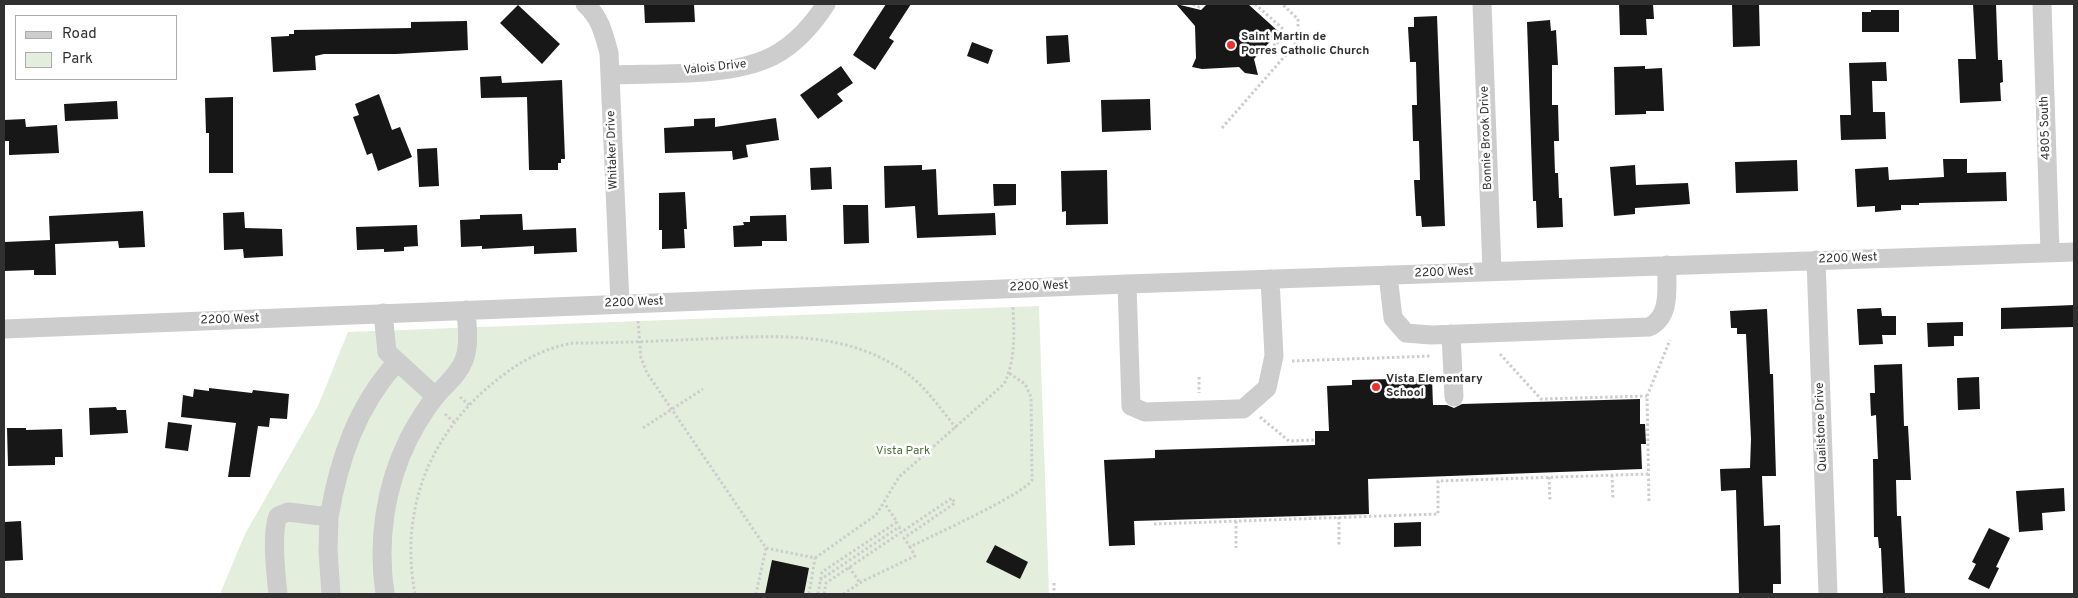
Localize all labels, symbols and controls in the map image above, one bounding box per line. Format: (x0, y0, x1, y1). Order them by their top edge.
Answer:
legend (15, 15, 178, 80)
text: Road (62, 25, 97, 44)
place label: Saint Martin de Porres Catholic Church (1241, 31, 1369, 59)
marker: Saint Martin de Porres Catholic Church (1225, 39, 1237, 51)
text: Park (62, 50, 93, 69)
street label: Valois Drive (683, 58, 747, 78)
street label: Bonnie Brook Drive (1478, 86, 1496, 190)
street label: 4805 South (2038, 96, 2054, 160)
street label: Whitaker Drive (604, 110, 622, 190)
street label: 2200 West (1818, 251, 1878, 267)
street label: 2200 West (1414, 265, 1474, 281)
street label: 2200 West (1009, 279, 1069, 295)
street label: 2200 West (604, 295, 664, 311)
street label: 2200 West (200, 312, 260, 328)
place label: Vista Elementary School (1386, 373, 1483, 401)
marker: Vista Elementary School (1370, 381, 1382, 393)
street label: Quailstone Drive (1813, 382, 1831, 472)
park label: Vista Park (876, 445, 930, 459)

